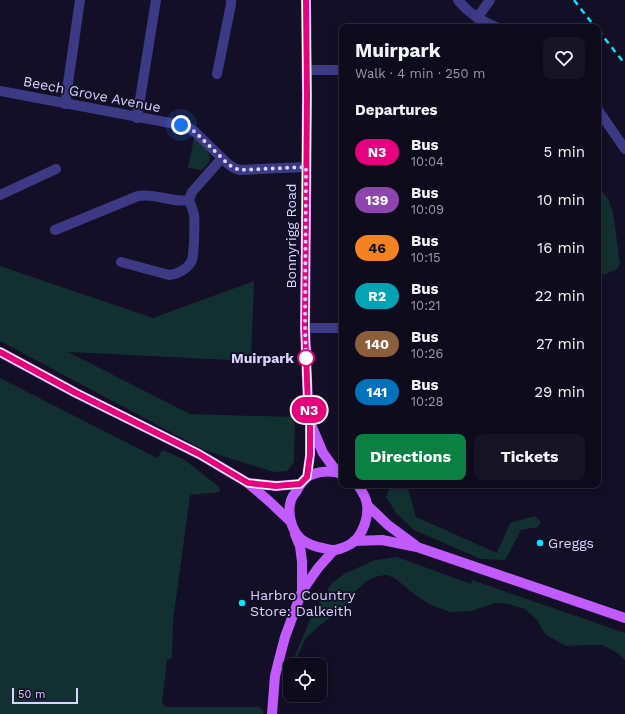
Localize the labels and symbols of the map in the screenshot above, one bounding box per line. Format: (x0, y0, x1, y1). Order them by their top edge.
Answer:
street label: Beech Grove Avenue (22, 73, 162, 115)
your location (171, 115, 191, 135)
street label: Bonnyrigg Road (283, 183, 299, 289)
marker: Muirpark (297, 349, 315, 367)
place label: Muirpark (231, 350, 294, 366)
line badge: N3 (291, 397, 327, 423)
place label: Greggs (548, 535, 594, 551)
marker: Greggs (535, 538, 545, 548)
place label: Harbro Country Store: Dalkeith (250, 587, 356, 619)
marker: Harbro Country Store: Dalkeith (237, 598, 247, 608)
scale bar (12, 686, 78, 705)

